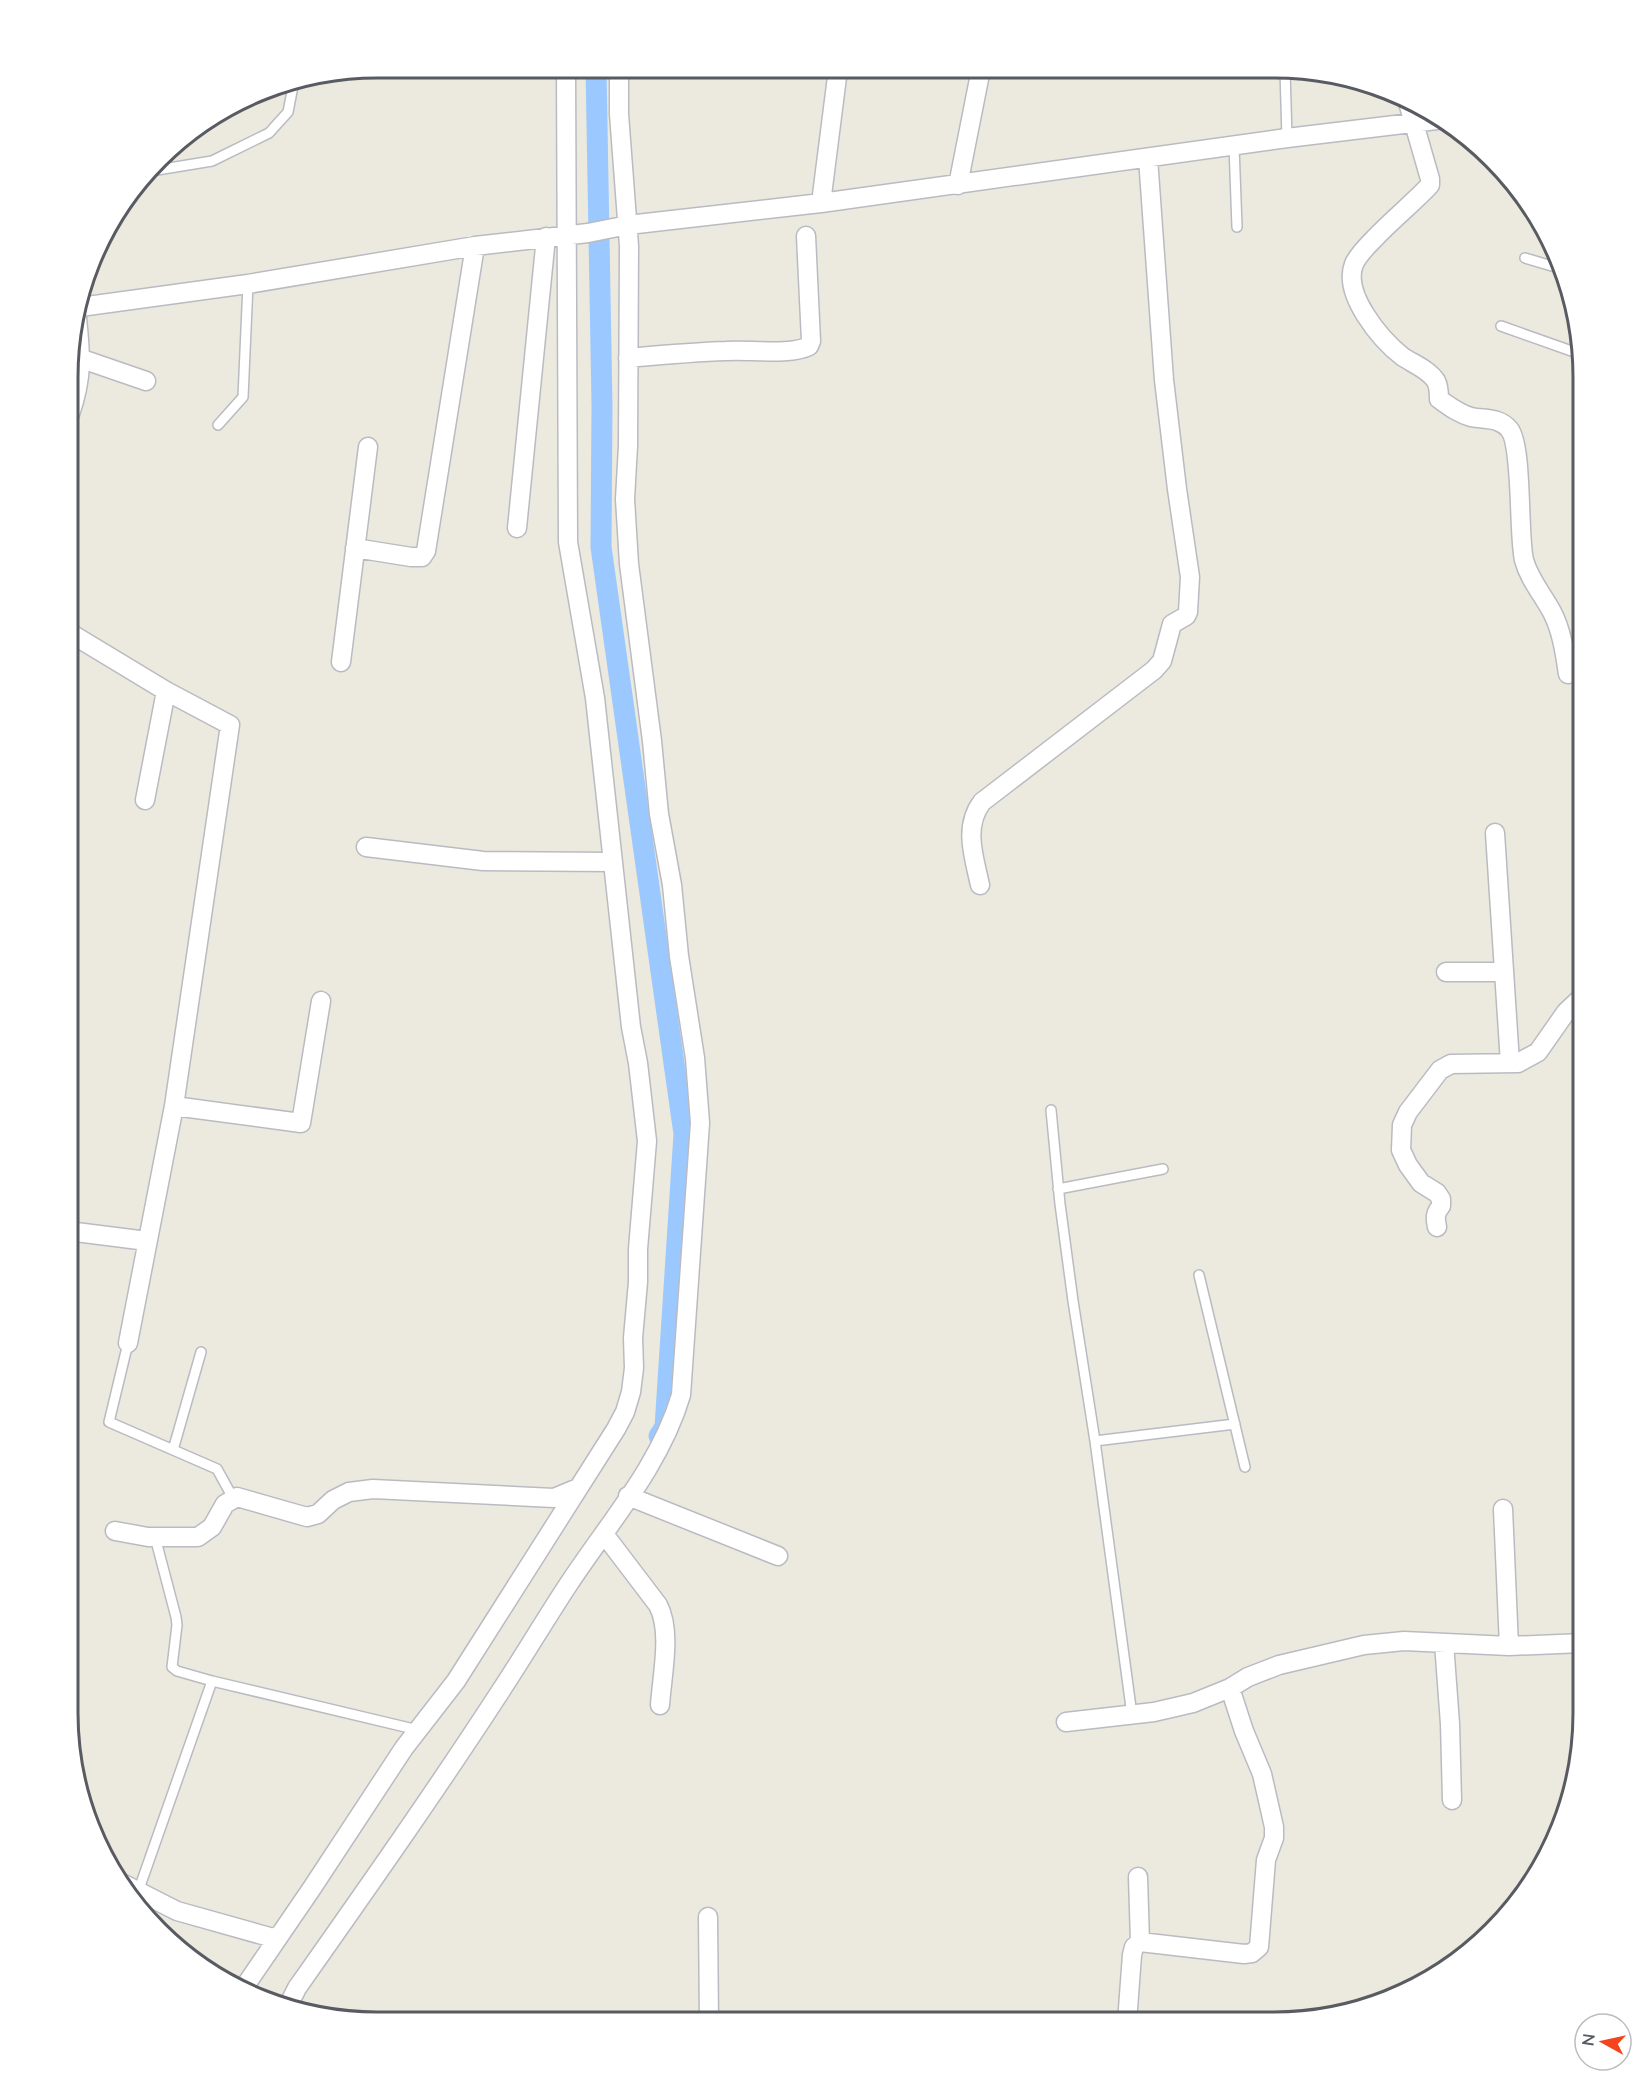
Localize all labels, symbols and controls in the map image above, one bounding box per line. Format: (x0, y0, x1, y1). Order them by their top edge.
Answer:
north arrow (1573, 2012, 1633, 2072)
text: N (1577, 2032, 1598, 2047)

